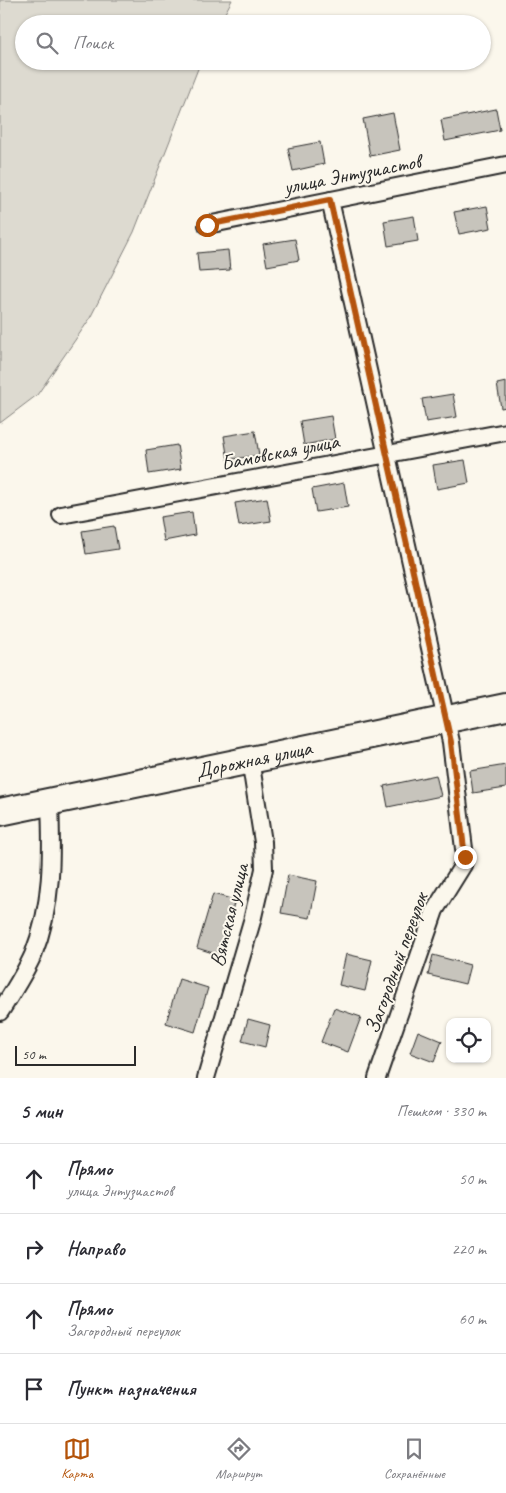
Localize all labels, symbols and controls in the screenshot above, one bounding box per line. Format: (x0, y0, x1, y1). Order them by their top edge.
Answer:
search box (15, 15, 491, 70)
icon: search (33, 29, 61, 57)
text: Поиск (73, 31, 113, 55)
street label: улица Энтузиастов (279, 147, 427, 200)
route start (196, 214, 219, 237)
street label: Бамовская улица (219, 427, 343, 476)
street label: Дорожная улица (193, 734, 316, 784)
route end (454, 846, 477, 869)
street label: Вятская улица (204, 859, 255, 969)
street label: Загородный переулок (358, 887, 434, 1037)
map controls (446, 1018, 491, 1063)
button: locate (446, 1018, 491, 1063)
scale bar (15, 1043, 136, 1066)
text: 50 m (22, 1046, 46, 1063)
text: 5 мин (20, 1098, 62, 1124)
text: Пешком · 330 m (397, 1101, 486, 1121)
text: Прямо (67, 1157, 112, 1181)
icon: ahead (20, 1165, 48, 1193)
text: 50 m (459, 1169, 486, 1189)
text: улица Энтузиастов (67, 1181, 173, 1201)
icon: right (20, 1235, 48, 1263)
text: Направо (67, 1237, 125, 1261)
text: 220 m (452, 1239, 486, 1259)
text: Прямо (67, 1297, 112, 1321)
icon: ahead (20, 1305, 48, 1333)
text: 60 m (459, 1309, 486, 1329)
text: Загородный переулок (67, 1321, 180, 1341)
icon: arrive (20, 1375, 48, 1403)
text: Пункт назначения (67, 1377, 196, 1401)
tab: Карта (61, 1435, 93, 1482)
tab: Маршрут (216, 1435, 262, 1482)
tab: Сохранённые (384, 1435, 445, 1482)

